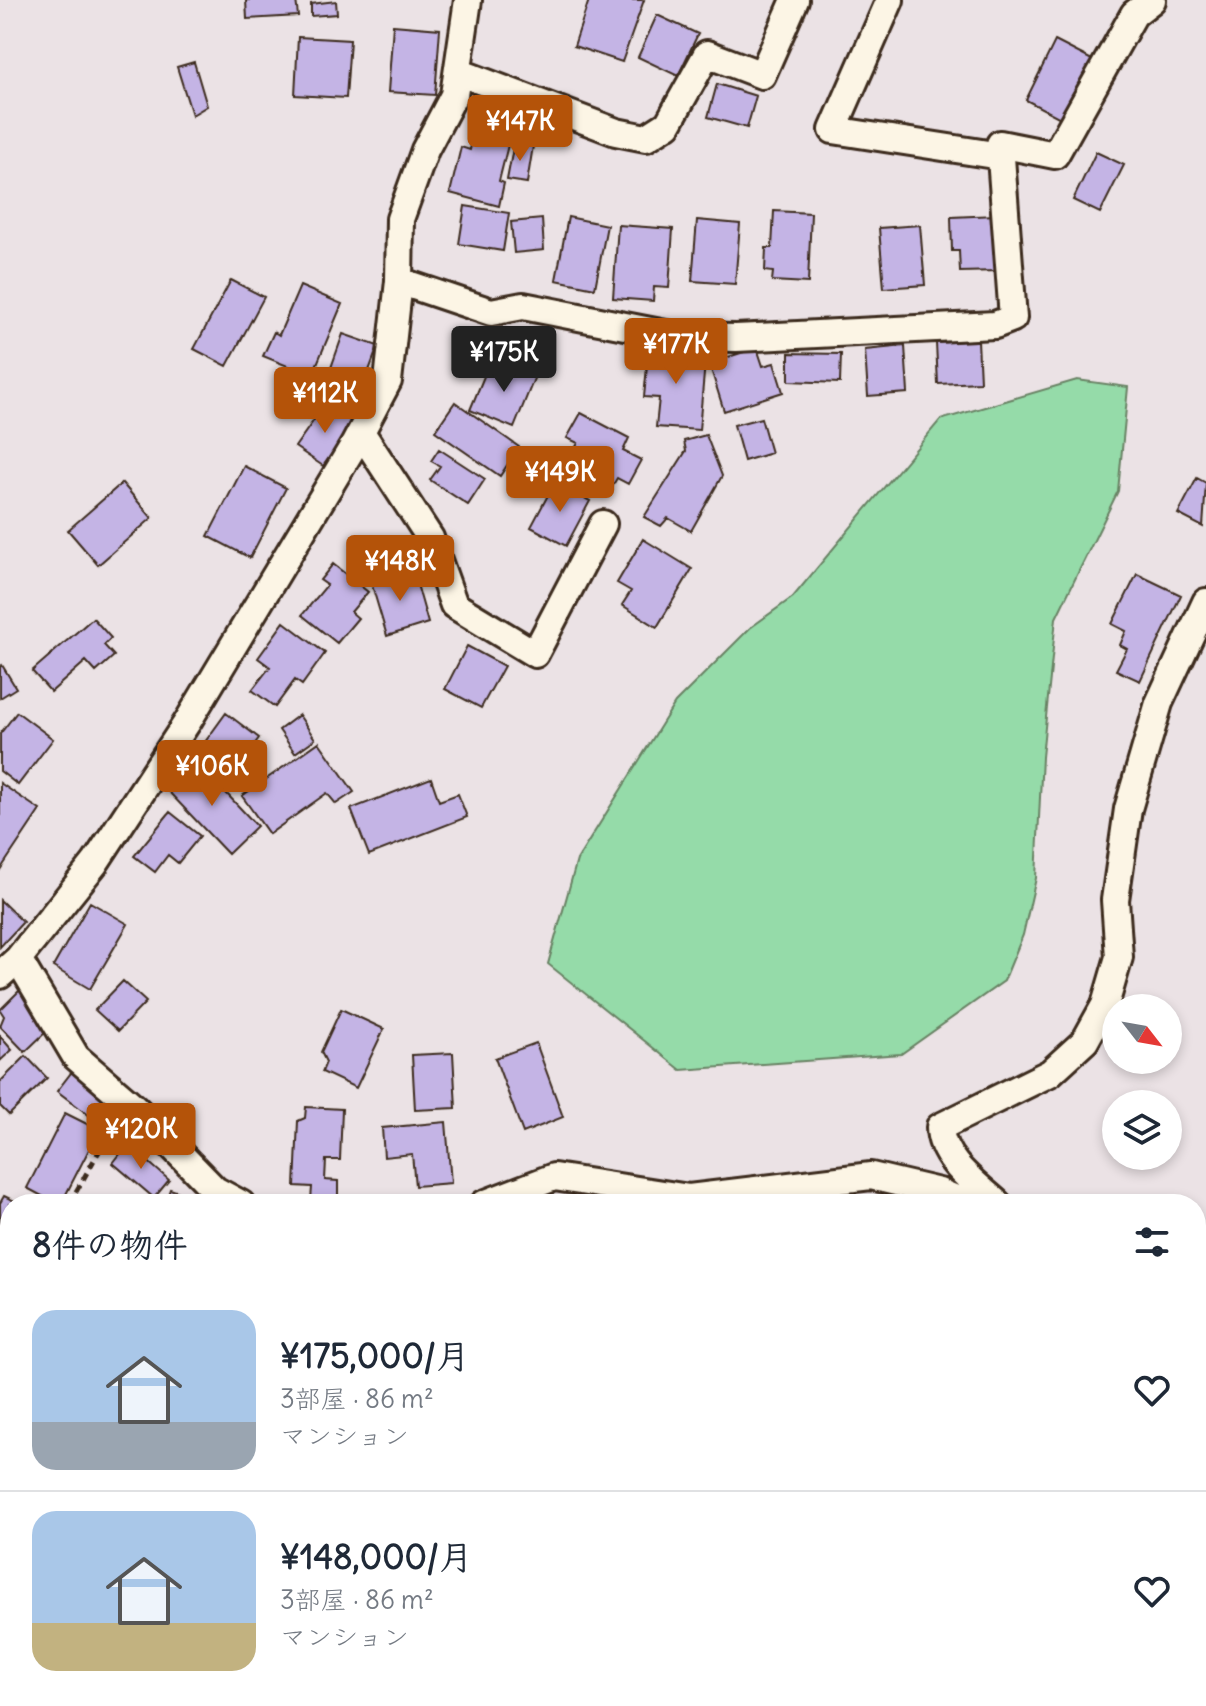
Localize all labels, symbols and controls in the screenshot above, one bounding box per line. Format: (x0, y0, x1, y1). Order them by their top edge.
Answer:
pin: ¥147K (464, 95, 576, 163)
text: ¥147K (485, 104, 555, 137)
pin: ¥177K (620, 318, 732, 386)
pin: ¥175K (448, 326, 560, 394)
text: ¥177K (642, 327, 710, 360)
text: ¥175K (469, 335, 539, 368)
pin: ¥112K (269, 367, 381, 435)
text: ¥112K (292, 376, 358, 409)
pin: ¥149K (504, 446, 616, 514)
text: ¥149K (524, 455, 596, 488)
pin: ¥148K (344, 535, 456, 603)
text: ¥148K (364, 544, 436, 577)
pin: ¥106K (156, 740, 268, 808)
text: ¥106K (175, 749, 249, 782)
north arrow (1102, 994, 1182, 1074)
map controls (1102, 994, 1182, 1170)
button: layers (1102, 1090, 1182, 1170)
pin: ¥120K (85, 1103, 197, 1171)
text: ¥120K (105, 1112, 177, 1145)
icon: filters (1130, 1220, 1174, 1264)
text: 8件の物件 (32, 1223, 188, 1266)
text: ¥175,000/月 (280, 1334, 470, 1377)
icon: home (96, 1342, 192, 1438)
icon: heart (1130, 1368, 1174, 1412)
text: 3部屋 · 86 m² (280, 1382, 434, 1415)
text: マンション (280, 1419, 409, 1452)
text: ¥148,000/月 (280, 1535, 473, 1578)
icon: home (96, 1543, 192, 1639)
icon: heart (1130, 1569, 1174, 1613)
text: 3部屋 · 86 m² (280, 1583, 434, 1616)
text: マンション (280, 1620, 409, 1653)

